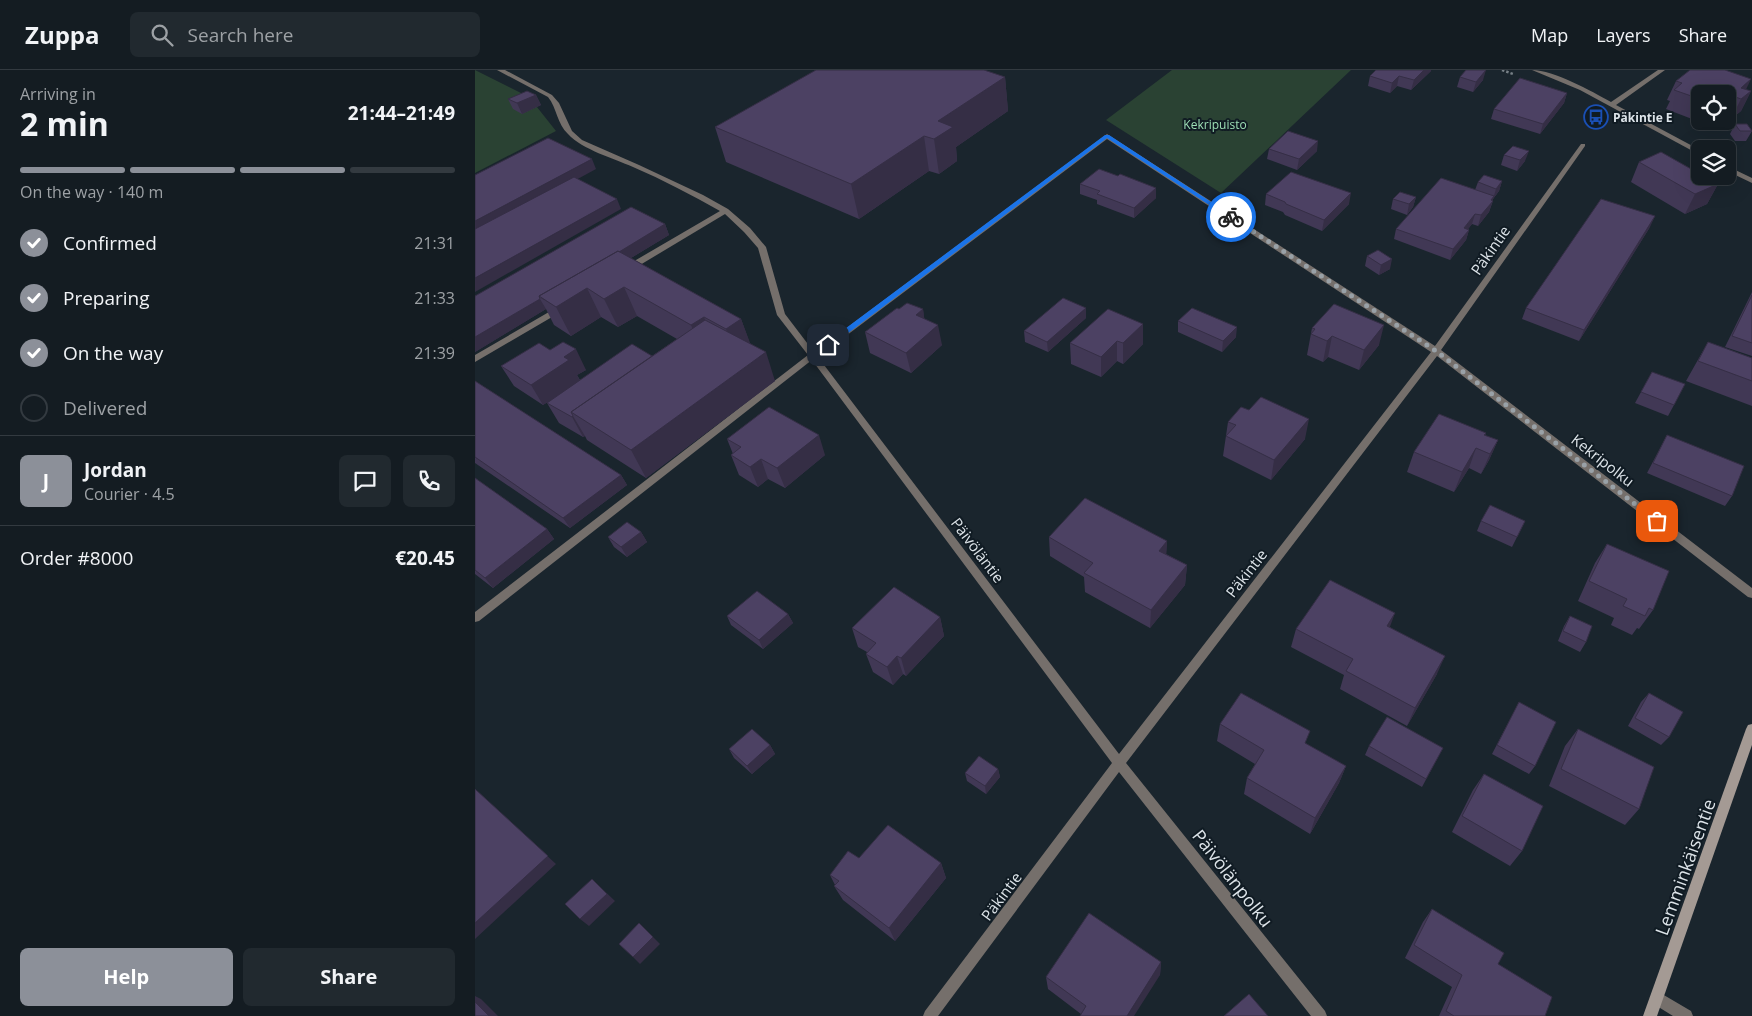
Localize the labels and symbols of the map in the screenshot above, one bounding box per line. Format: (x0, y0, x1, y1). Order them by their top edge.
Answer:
bus stop icon: Päkintie E (1583, 104, 1609, 130)
place label: Päkintie E (1613, 109, 1673, 126)
park label: Kekripuisto (1183, 116, 1247, 133)
courier (1206, 192, 1256, 242)
street label: Päkintie (1466, 221, 1514, 279)
pin (807, 324, 849, 366)
street label: Kekripolku (1567, 429, 1639, 491)
pin (1636, 500, 1678, 542)
street label: Päivöläntie (947, 513, 1009, 587)
street label: Päkintie (1221, 545, 1271, 601)
street label: Lemminkäisentie (1649, 796, 1721, 938)
street label: Päivölänpolku (1187, 824, 1279, 932)
street label: Päkintie (976, 868, 1026, 924)

